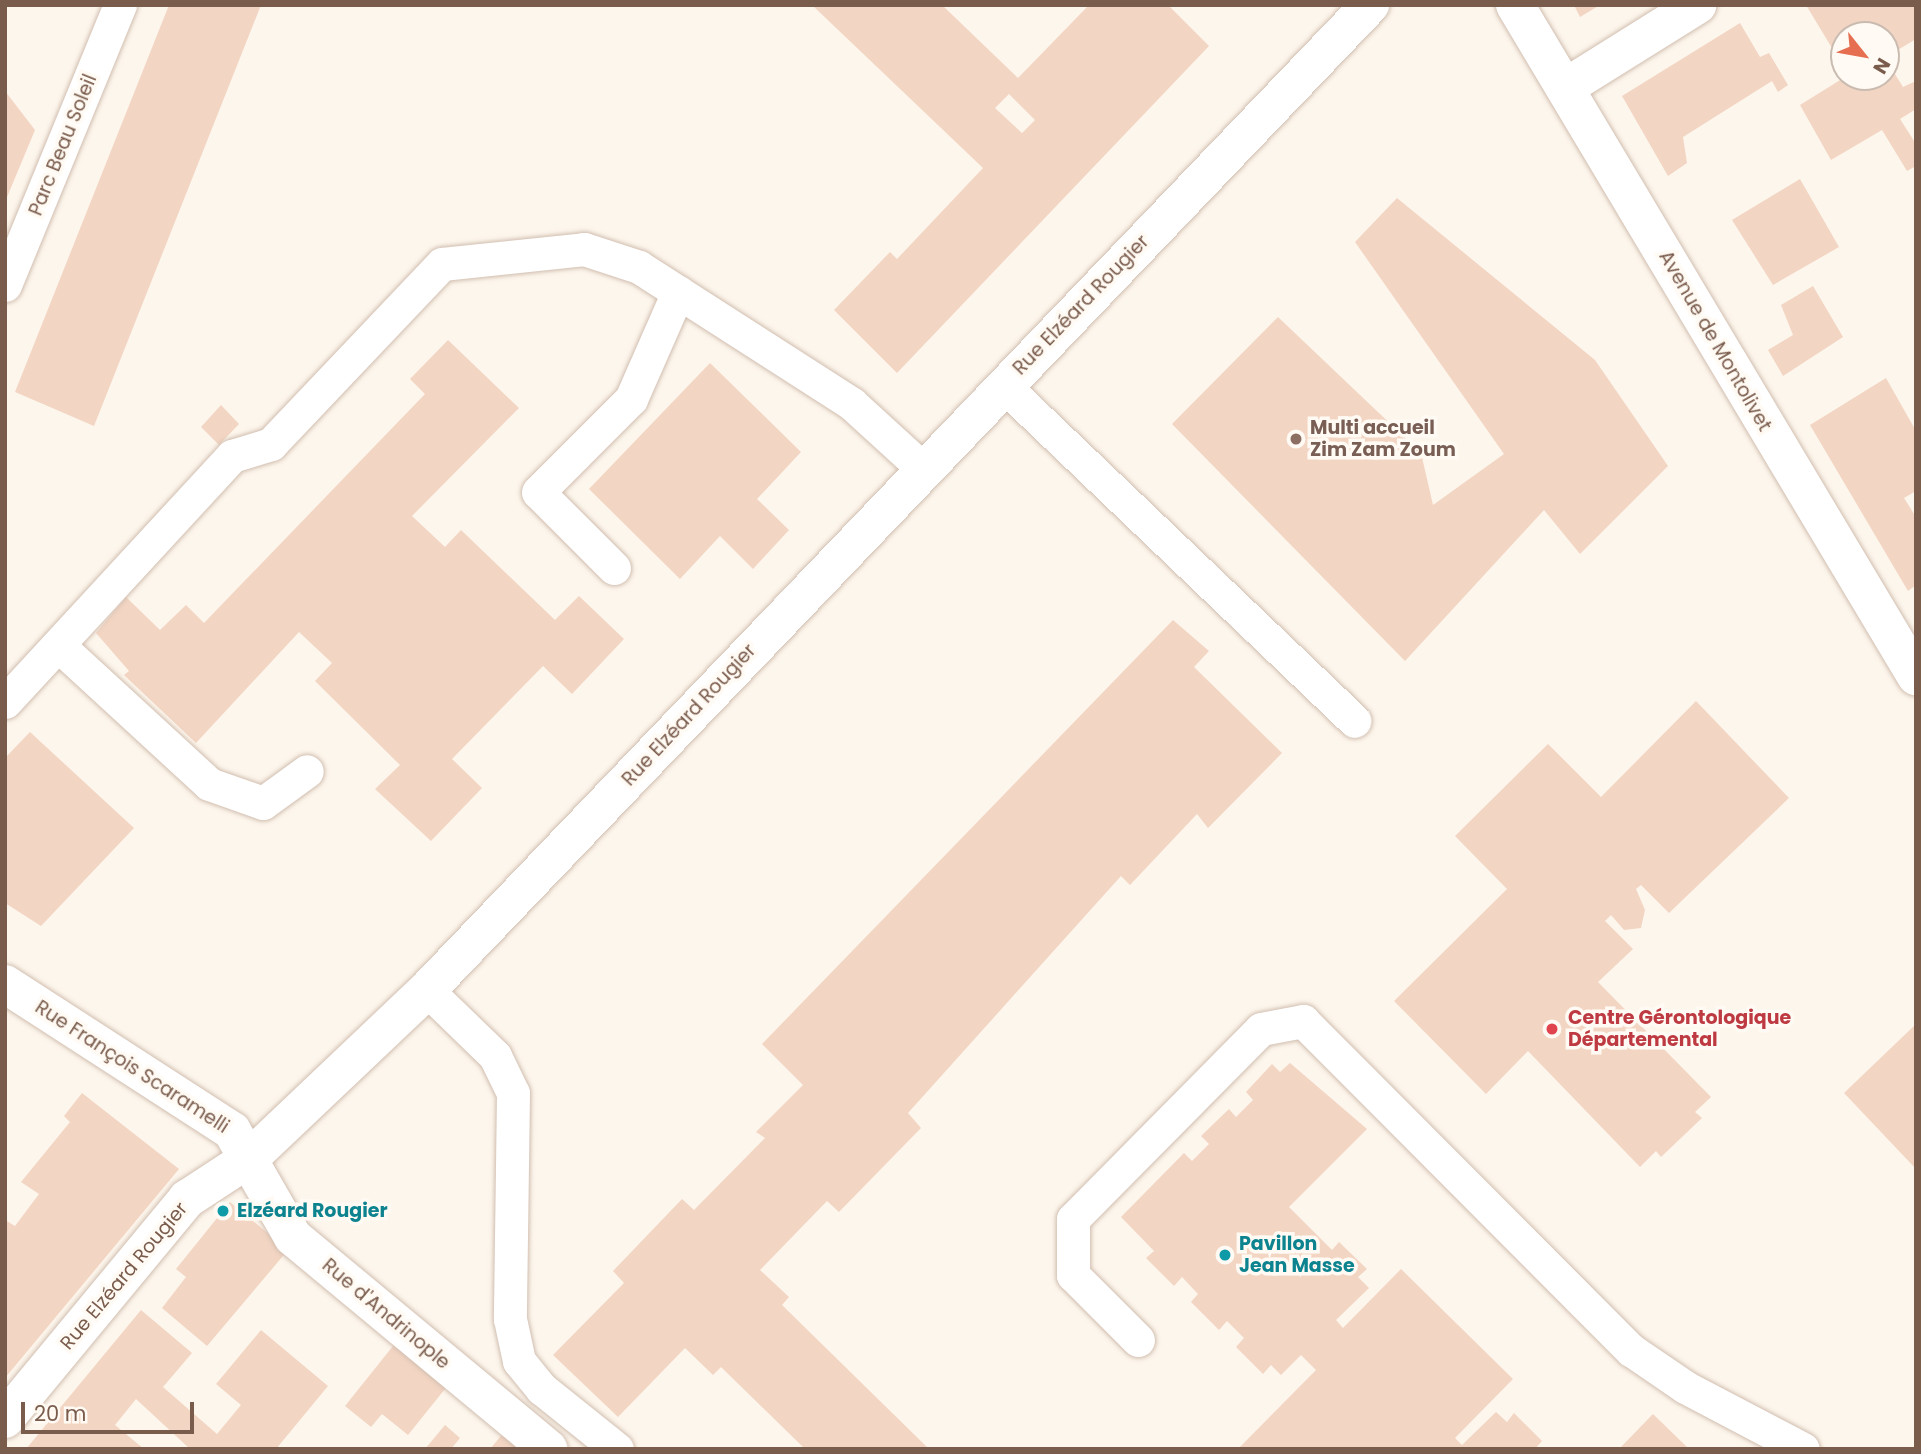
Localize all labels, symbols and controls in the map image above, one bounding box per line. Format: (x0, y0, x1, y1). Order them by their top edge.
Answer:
north arrow (1830, 21, 1900, 91)
text: N (1866, 53, 1897, 79)
street label: Parc Beau Soleil (24, 71, 102, 219)
street label: Rue Elzéard Rougier (1008, 230, 1154, 380)
street label: Avenue de Montolivet (1654, 247, 1776, 435)
place label: Multi accueil Zim Zam Zoum (1310, 417, 1456, 461)
marker: Multi accueil Zim Zam Zoum (1288, 431, 1304, 447)
street label: Rue Elzéard Rougier (617, 639, 761, 791)
street label: Rue François Scaramelli (31, 996, 233, 1138)
place label: Centre Gérontologique Départemental (1568, 1007, 1791, 1051)
marker: Centre Gérontologique Départemental (1542, 1019, 1562, 1039)
street label: Rue Elzéard Rougier (56, 1198, 192, 1354)
place label: Elzéard Rougier (237, 1200, 388, 1222)
marker: Elzéard Rougier (215, 1203, 231, 1219)
place label: Pavillon Jean Masse (1239, 1233, 1355, 1277)
marker: Pavillon Jean Masse (1217, 1247, 1233, 1263)
street label: Rue d'Andrinople (318, 1254, 454, 1374)
scale bar (24, 1388, 198, 1432)
text: 20 m (34, 1399, 87, 1428)

